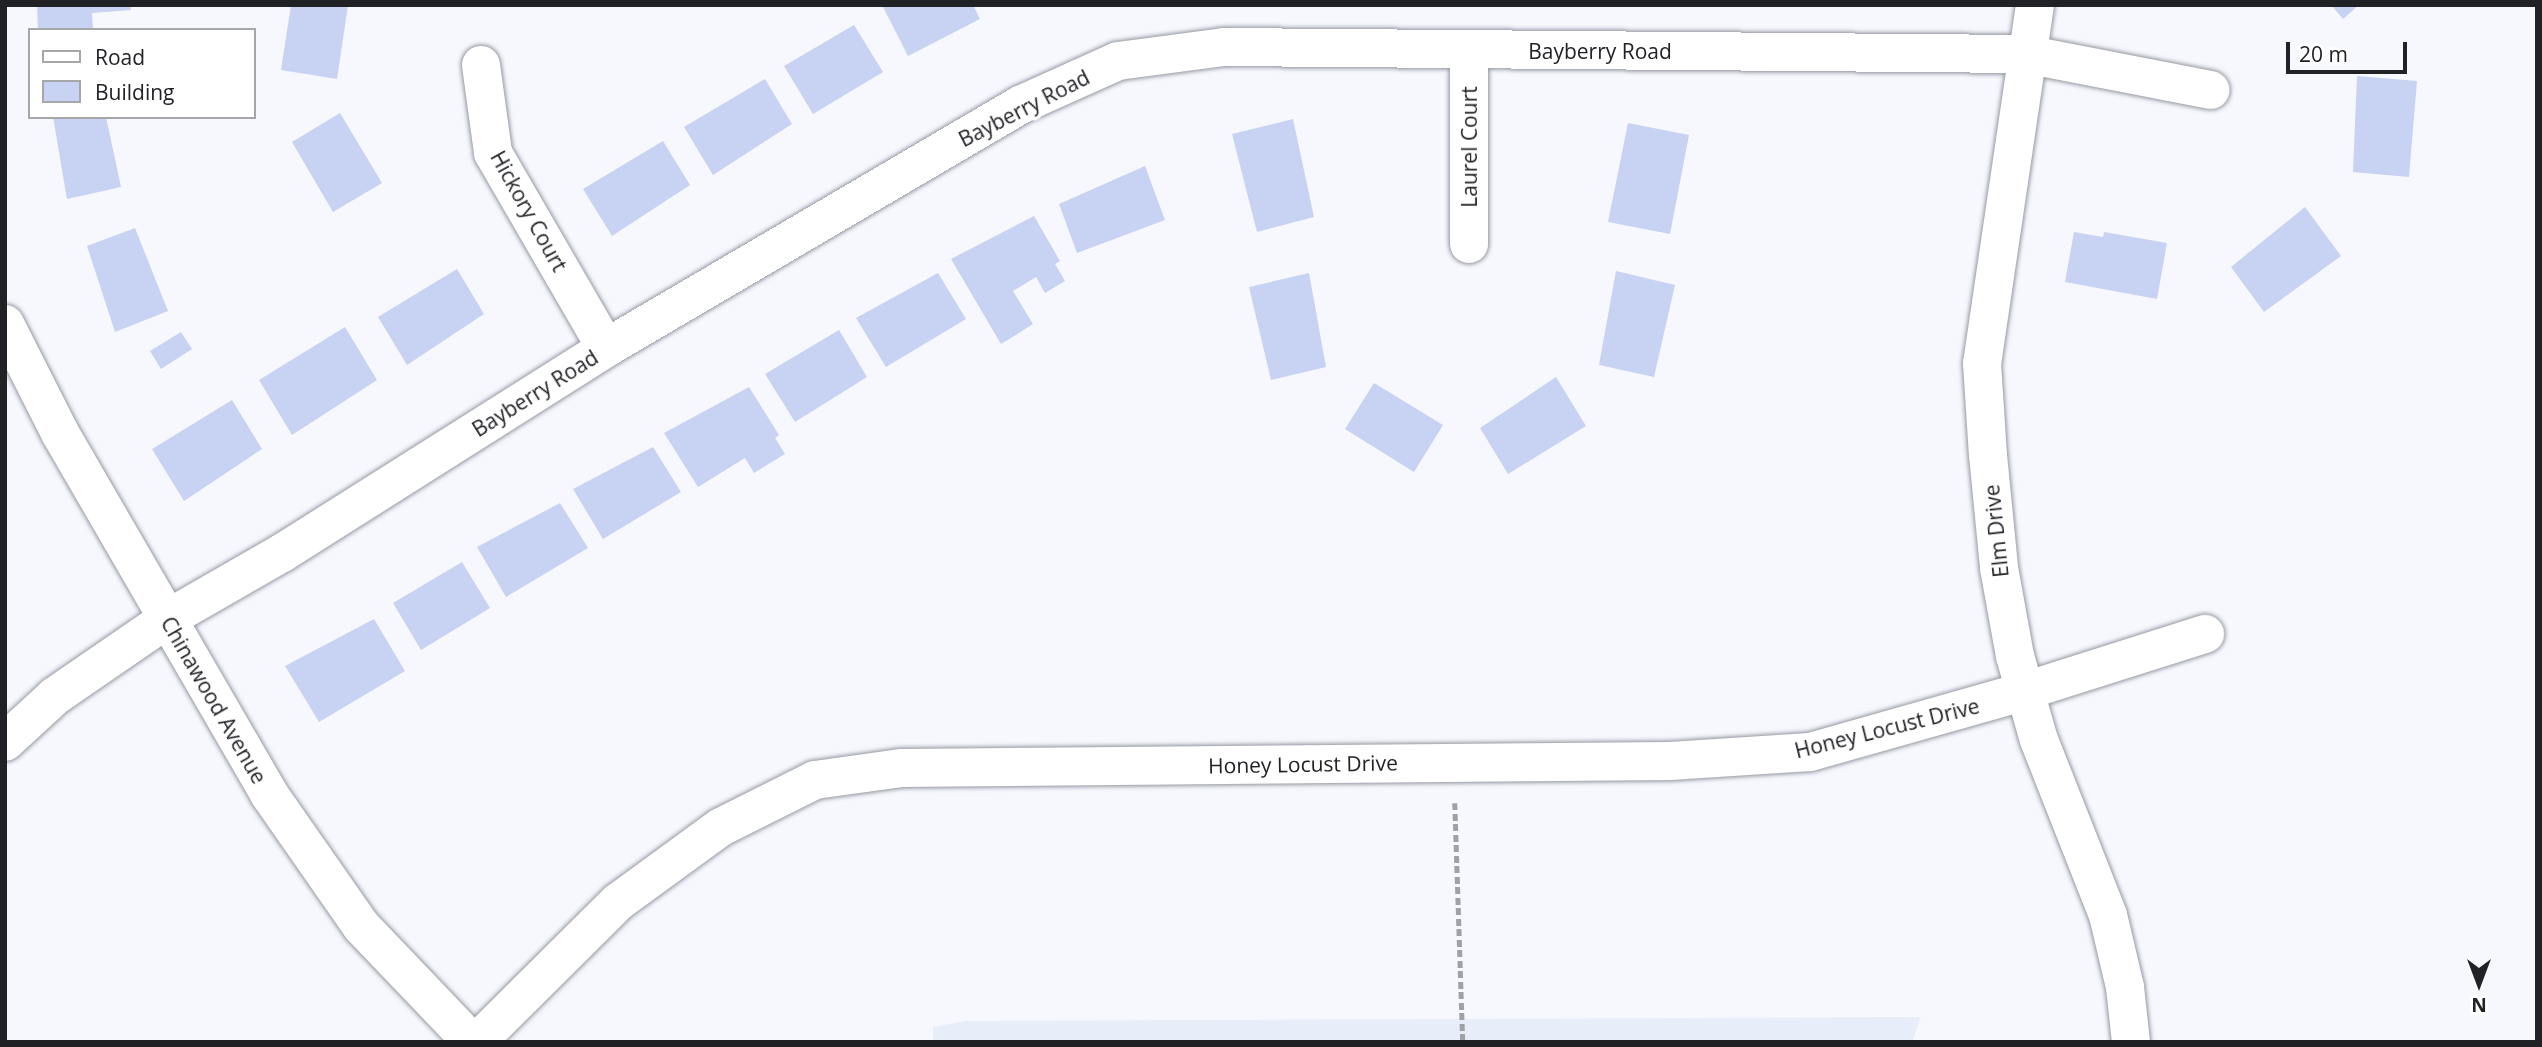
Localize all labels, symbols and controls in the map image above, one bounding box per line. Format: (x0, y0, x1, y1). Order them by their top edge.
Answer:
legend (28, 28, 256, 119)
scale bar (2290, 28, 2411, 72)
street label: Bayberry Road (1528, 38, 1672, 64)
text: 20 m (2299, 40, 2348, 68)
text: Road (95, 43, 145, 71)
street label: Bayberry Road (954, 64, 1094, 152)
text: Building (95, 78, 174, 106)
street label: Laurel Court (1456, 86, 1482, 208)
street label: Hickory Court (486, 146, 572, 276)
street label: Bayberry Road (467, 344, 603, 442)
street label: Elm Drive (1979, 483, 2013, 579)
street label: Chinawood Avenue (156, 612, 272, 788)
street label: Honey Locust Drive (1792, 693, 1982, 763)
street label: Honey Locust Drive (1208, 750, 1398, 778)
north arrow (2444, 949, 2514, 1019)
text: N (2471, 992, 2487, 1018)

